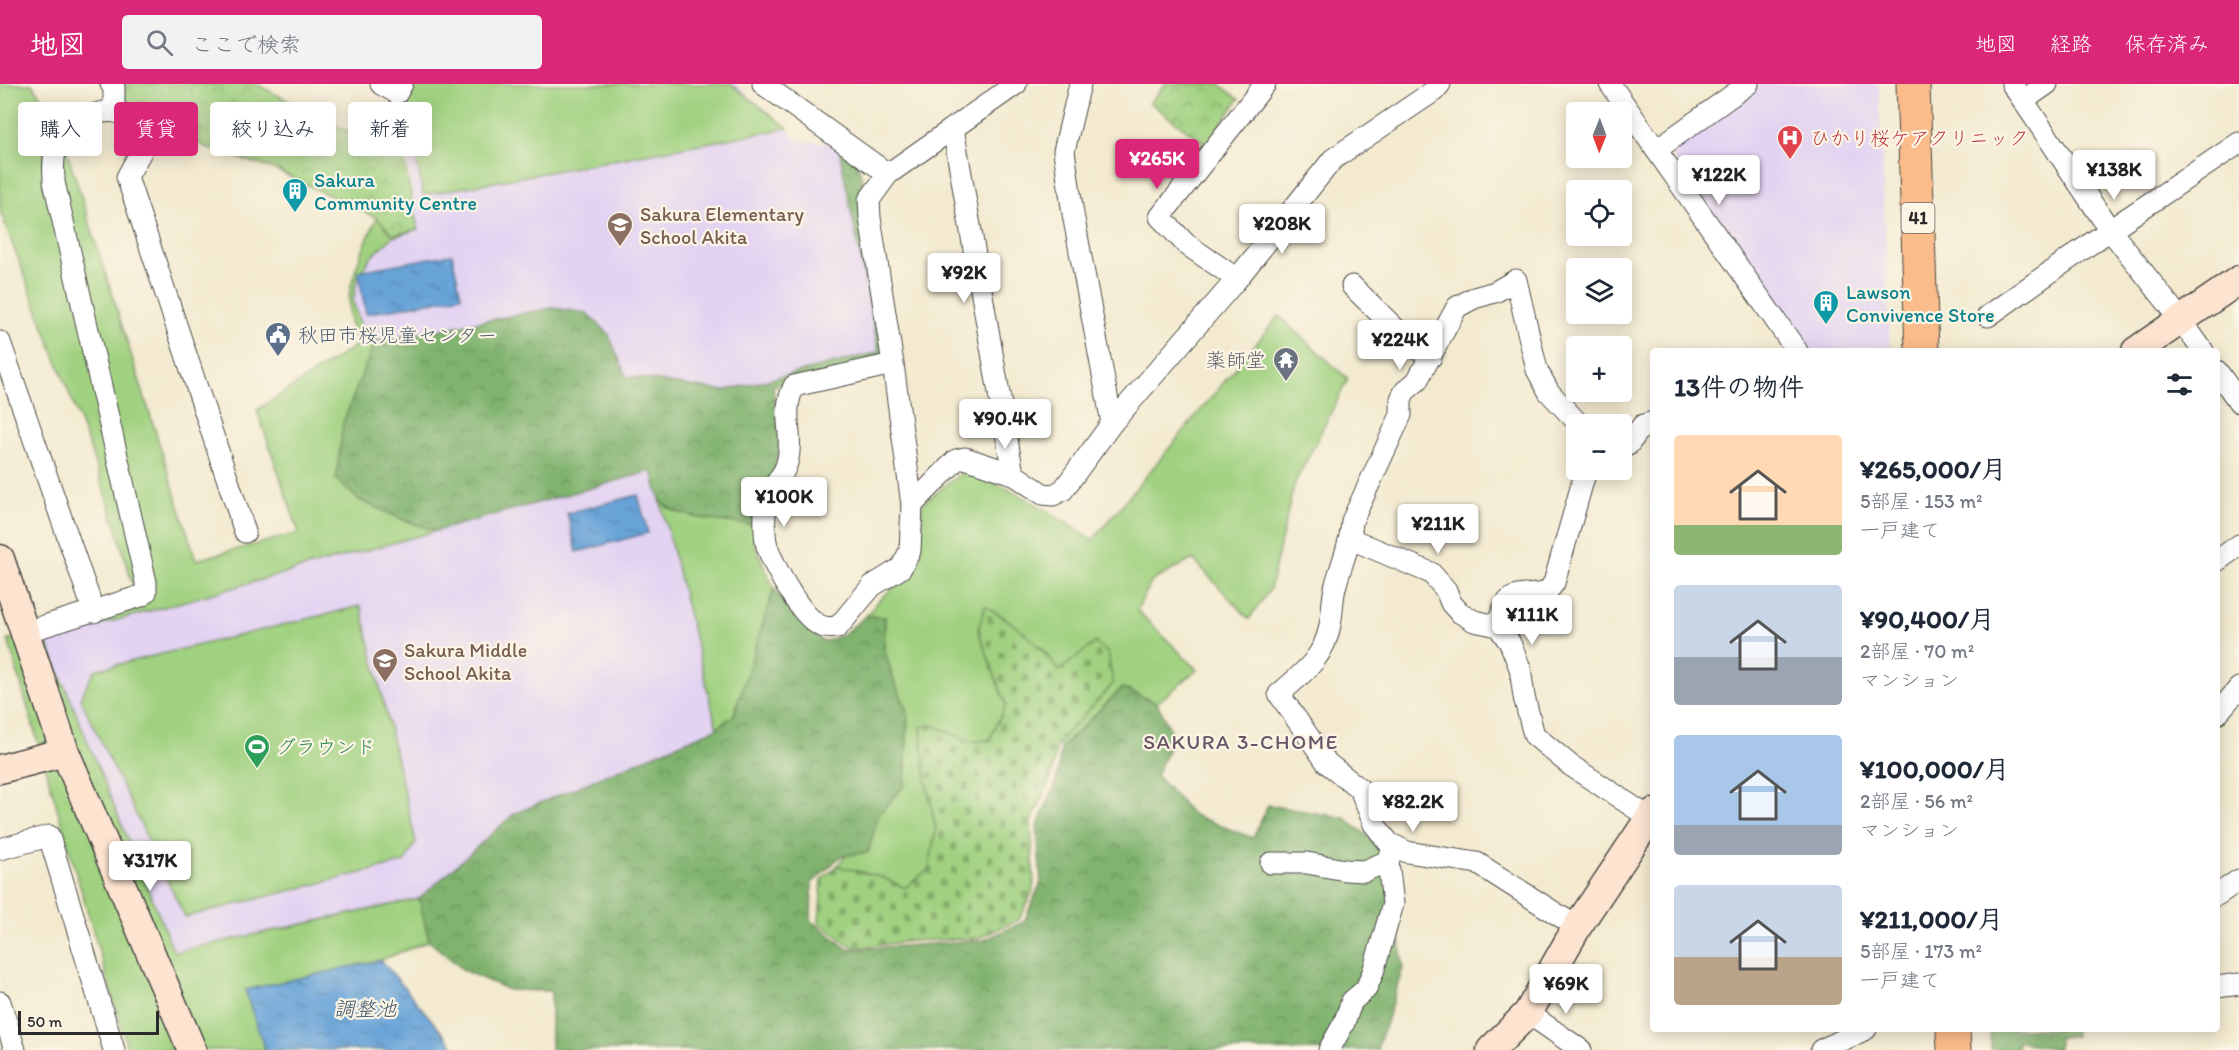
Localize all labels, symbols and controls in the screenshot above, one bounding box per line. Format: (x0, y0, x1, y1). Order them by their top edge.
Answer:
search box (122, 15, 542, 69)
icon: search (143, 26, 176, 59)
text: 地図 (30, 27, 86, 61)
text: ここで検索 (191, 31, 301, 58)
text: 地図 (1975, 31, 2017, 56)
text: 経路 (2050, 31, 2092, 56)
text: 保存済み (2125, 31, 2209, 56)
chip: 購入 (18, 102, 102, 156)
chip: 賃貸 (114, 102, 198, 156)
chip: 絞り込み (210, 102, 336, 156)
chip: 新着 (348, 102, 432, 156)
north arrow (1566, 102, 1632, 168)
map controls (1566, 102, 1632, 480)
hospital icon: ひかり桜ケアクリニック (1775, 123, 1805, 161)
place label: ひかり桜ケアクリニック (1810, 126, 2029, 150)
pin: ¥265K (1115, 139, 1199, 190)
text: ¥265K (1129, 146, 1185, 170)
pin: ¥138K (2072, 150, 2156, 201)
pin: ¥122K (1677, 155, 1761, 206)
text: ¥138K (2086, 157, 2142, 181)
text: ¥122K (1692, 162, 1746, 186)
place label: Sakura Community Centre (314, 168, 477, 215)
building icon: Sakura Community Centre (280, 176, 310, 214)
button: locate (1566, 180, 1632, 246)
place label: Sakura Elementary School Akita (640, 202, 804, 249)
road number: 41 (1902, 203, 1934, 233)
pin: ¥208K (1240, 204, 1324, 255)
school or university icon: Sakura Elementary School Akita (605, 210, 635, 248)
text: ¥208K (1253, 211, 1311, 235)
pin: ¥92K (928, 253, 1000, 304)
button: layers (1566, 258, 1632, 324)
text: ¥92K (942, 260, 986, 284)
place label: Lawson Convivence Store (1846, 280, 1995, 327)
building icon: Lawson Convivence Store (1811, 288, 1841, 326)
public building icon: 秋田市桜児童センター (263, 320, 293, 358)
pin: ¥224K (1358, 320, 1442, 371)
place label: 秋田市桜児童センター (298, 323, 497, 347)
text: ¥224K (1371, 327, 1429, 351)
button: + (1566, 336, 1632, 402)
temple icon: 薬師堂 (1271, 345, 1301, 383)
place label: 薬師堂 (1206, 348, 1266, 372)
icon: filters (2163, 368, 2196, 401)
text: 13件の物件 (1674, 371, 1804, 403)
pin: ¥90.4K (956, 399, 1054, 450)
text: ¥90.4K (973, 406, 1037, 430)
button: − (1566, 414, 1632, 480)
text: ¥265,000/月 (1860, 453, 2007, 485)
icon: home (1722, 459, 1794, 531)
pin: ¥100K (742, 477, 826, 528)
text: ¥100K (755, 484, 813, 508)
text: 5部屋 · 153 m² (1860, 489, 1983, 513)
pin: ¥211K (1396, 504, 1480, 555)
text: ¥211K (1411, 511, 1465, 535)
text: 一戸建て (1860, 518, 1940, 542)
pin: ¥111K (1490, 595, 1574, 646)
text: ¥111K (1506, 602, 1558, 626)
text: ¥90,400/月 (1860, 603, 1995, 635)
icon: home (1722, 609, 1794, 681)
place label: Sakura Middle School Akita (404, 638, 527, 685)
text: 2部屋 · 70 m² (1860, 639, 1974, 663)
school or university icon: Sakura Middle School Akita (370, 646, 400, 684)
text: マンション (1860, 668, 1959, 692)
district label: SAKURA 3-CHOME (1143, 729, 1339, 754)
sports icon: グラウンド (242, 732, 272, 770)
place label: グラウンド (276, 735, 376, 759)
text: ¥100,000/月 (1860, 753, 2010, 785)
icon: home (1722, 759, 1794, 831)
pin: ¥82.2K (1364, 782, 1462, 833)
text: ¥82.2K (1383, 789, 1443, 813)
text: 2部屋 · 56 m² (1860, 789, 1973, 813)
text: マンション (1860, 818, 1959, 842)
pin: ¥317K (108, 841, 192, 892)
text: ¥317K (123, 848, 177, 872)
text: ¥211,000/月 (1860, 903, 2004, 935)
icon: home (1722, 909, 1794, 981)
text: 5部屋 · 173 m² (1860, 939, 1982, 963)
pin: ¥69K (1530, 964, 1602, 1015)
text: 一戸建て (1860, 968, 1940, 992)
text: ¥69K (1543, 971, 1589, 995)
water label: 調整池 (334, 996, 397, 1021)
scale bar (18, 1008, 159, 1036)
text: 50 m (27, 1012, 62, 1031)

